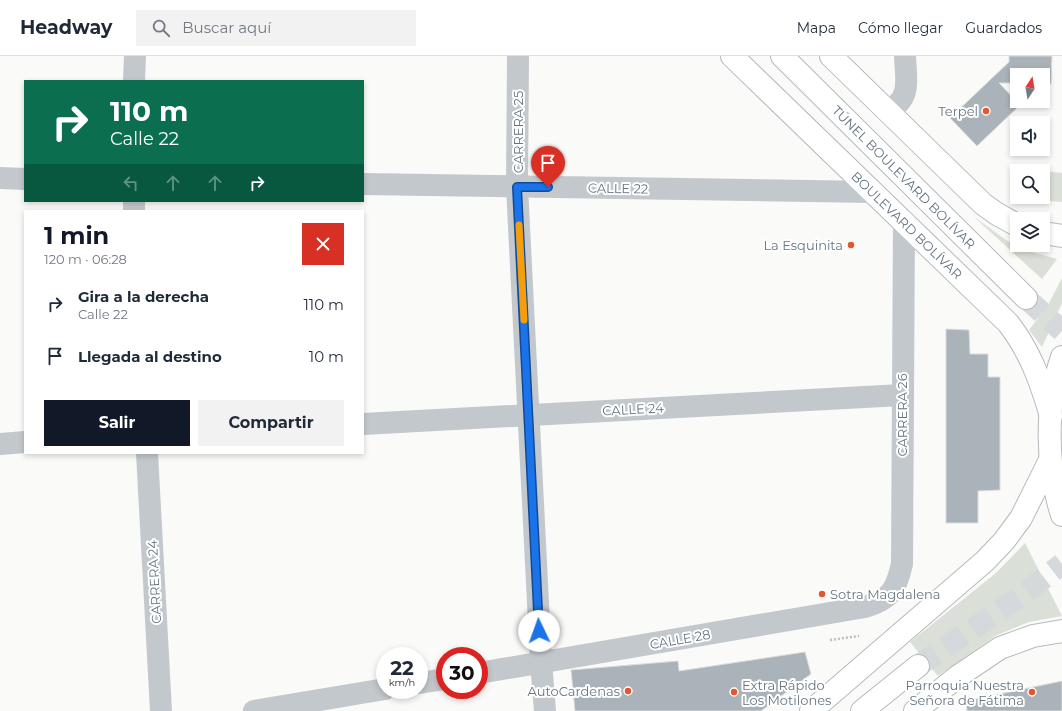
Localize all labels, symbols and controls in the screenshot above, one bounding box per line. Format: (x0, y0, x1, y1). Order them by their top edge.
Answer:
search box (136, 10, 416, 46)
text: Headway (20, 16, 112, 39)
icon: search (150, 17, 172, 39)
text: Buscar aquí (182, 18, 271, 37)
text: Mapa (797, 19, 836, 37)
text: Cómo llegar (858, 19, 943, 37)
text: Guardados (965, 19, 1042, 37)
north arrow (1010, 68, 1050, 108)
map controls (1010, 68, 1050, 252)
street label: CARRERA 25 (510, 91, 526, 173)
text: 110 m (110, 94, 188, 128)
icon: right (44, 96, 96, 148)
street label: TÚNEL BOULEVARD BOLÍVAR (829, 102, 979, 252)
place label: Terpel (938, 103, 978, 119)
marker: Terpel (981, 106, 991, 116)
button: sound (1010, 116, 1050, 156)
text: Calle 22 (110, 128, 179, 150)
pin (531, 146, 565, 187)
icon: arrive (537, 152, 559, 174)
button: search (1010, 164, 1050, 204)
street label: BOULEVARD BOLÍVAR (848, 168, 966, 282)
icon: left (120, 172, 142, 194)
icon: ahead (162, 172, 184, 194)
icon: ahead (204, 172, 226, 194)
icon: right (246, 172, 268, 194)
street label: CALLE 22 (588, 179, 648, 197)
button: layers (1010, 212, 1050, 252)
text: 1 min (44, 221, 109, 250)
button: close (302, 223, 344, 265)
place label: La Esquinita (763, 237, 843, 253)
marker: La Esquinita (846, 240, 856, 250)
text: 120 m · 06:28 (44, 251, 127, 267)
text: Gira a la derecha (78, 287, 209, 306)
icon: right (44, 293, 66, 315)
text: 110 m (303, 295, 344, 314)
text: Calle 22 (78, 306, 128, 322)
icon: arrive (44, 345, 66, 367)
text: Llegada al destino (78, 347, 222, 366)
text: 10 m (309, 347, 344, 366)
street label: CARRERA 26 (894, 373, 910, 457)
street label: CALLE 24 (602, 399, 664, 419)
button: Salir (44, 400, 190, 446)
button: Compartir (198, 400, 344, 446)
street label: CARRERA 24 (144, 539, 164, 624)
place label: Sotra Magdalena (830, 586, 940, 602)
marker: Sotra Magdalena (817, 589, 827, 599)
position arrow (518, 610, 560, 652)
street label: CALLE 28 (648, 626, 712, 652)
speed limit sign: 30 (436, 647, 488, 699)
text: 22 (390, 656, 414, 680)
text: km/h (389, 676, 415, 689)
place label: Extra Rápido Los Motilones (742, 677, 831, 708)
place label: Parroquia Nuestra Señora de Fátima (906, 677, 1024, 708)
place label: AutoCardenas (528, 683, 620, 699)
marker: AutoCardenas (623, 686, 633, 696)
marker: Extra Rápido Los Motilones (729, 687, 739, 697)
marker: Parroquia Nuestra Señora de Fátima (1027, 687, 1037, 697)

